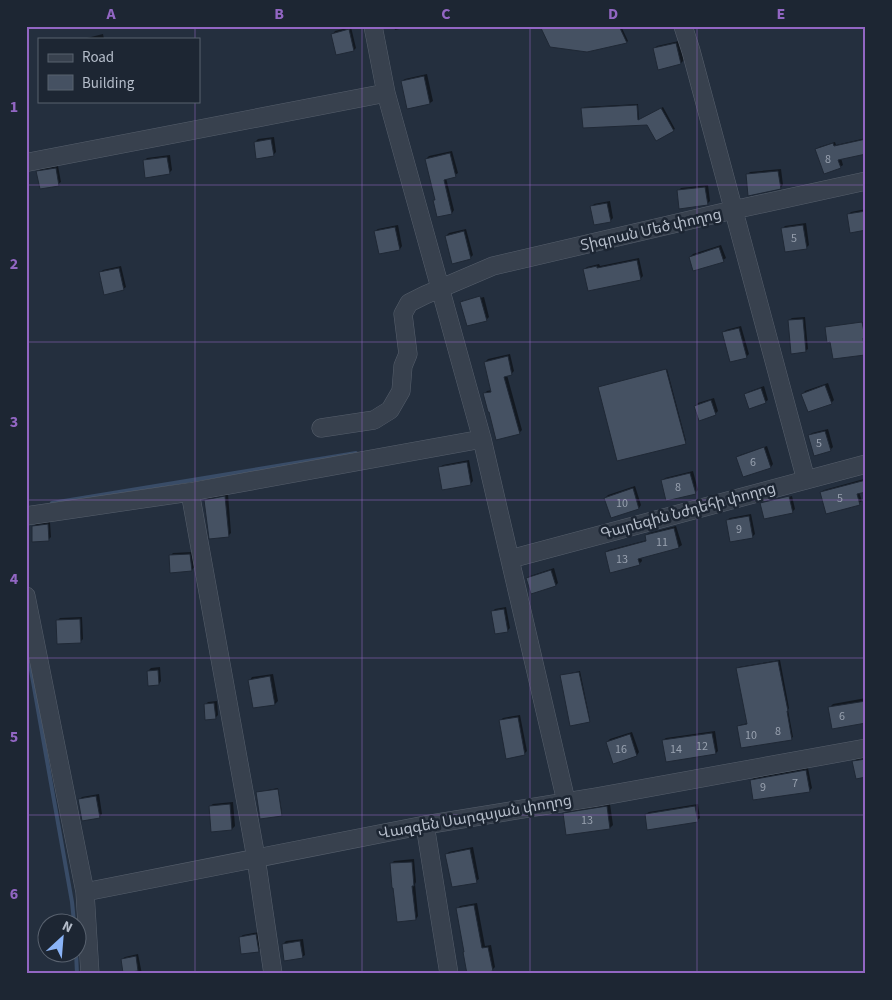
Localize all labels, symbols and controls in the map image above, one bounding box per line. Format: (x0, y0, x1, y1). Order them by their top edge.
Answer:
text: A (105, 3, 116, 25)
text: B (274, 3, 284, 25)
text: C (441, 3, 451, 25)
text: D (608, 3, 618, 25)
text: E (777, 3, 785, 25)
legend (38, 38, 200, 102)
text: Road (82, 47, 114, 68)
text: Building (82, 73, 135, 94)
text: 1 (10, 96, 18, 118)
house number: 8 (825, 151, 831, 168)
street label: Տիգրան Մեծ փողոց (578, 204, 724, 256)
house number: 5 (791, 230, 797, 247)
text: 2 (10, 253, 18, 275)
text: 3 (10, 411, 18, 433)
house number: 5 (816, 435, 822, 452)
house number: 6 (750, 454, 756, 471)
street label: Գարեգին Նժդեհի փողոց (598, 477, 778, 545)
house number: 8 (675, 479, 681, 496)
house number: 5 (837, 490, 843, 507)
house number: 10 (616, 495, 628, 512)
house number: 9 (736, 521, 742, 538)
house number: 11 (656, 534, 668, 551)
house number: 13 (616, 551, 628, 568)
text: 4 (10, 568, 19, 590)
house number: 6 (839, 708, 845, 725)
house number: 8 (775, 723, 781, 740)
text: 5 (10, 726, 18, 748)
house number: 10 (745, 727, 757, 744)
house number: 12 (696, 738, 708, 755)
house number: 16 (615, 741, 627, 758)
house number: 14 (670, 741, 682, 758)
house number: 7 (792, 775, 798, 792)
house number: 9 (760, 779, 766, 796)
street label: Վազգեն Սարգսյան փողոց (377, 790, 573, 844)
house number: 13 (581, 812, 593, 829)
text: 6 (10, 883, 18, 905)
north arrow (38, 912, 88, 962)
text: N (59, 916, 76, 938)

